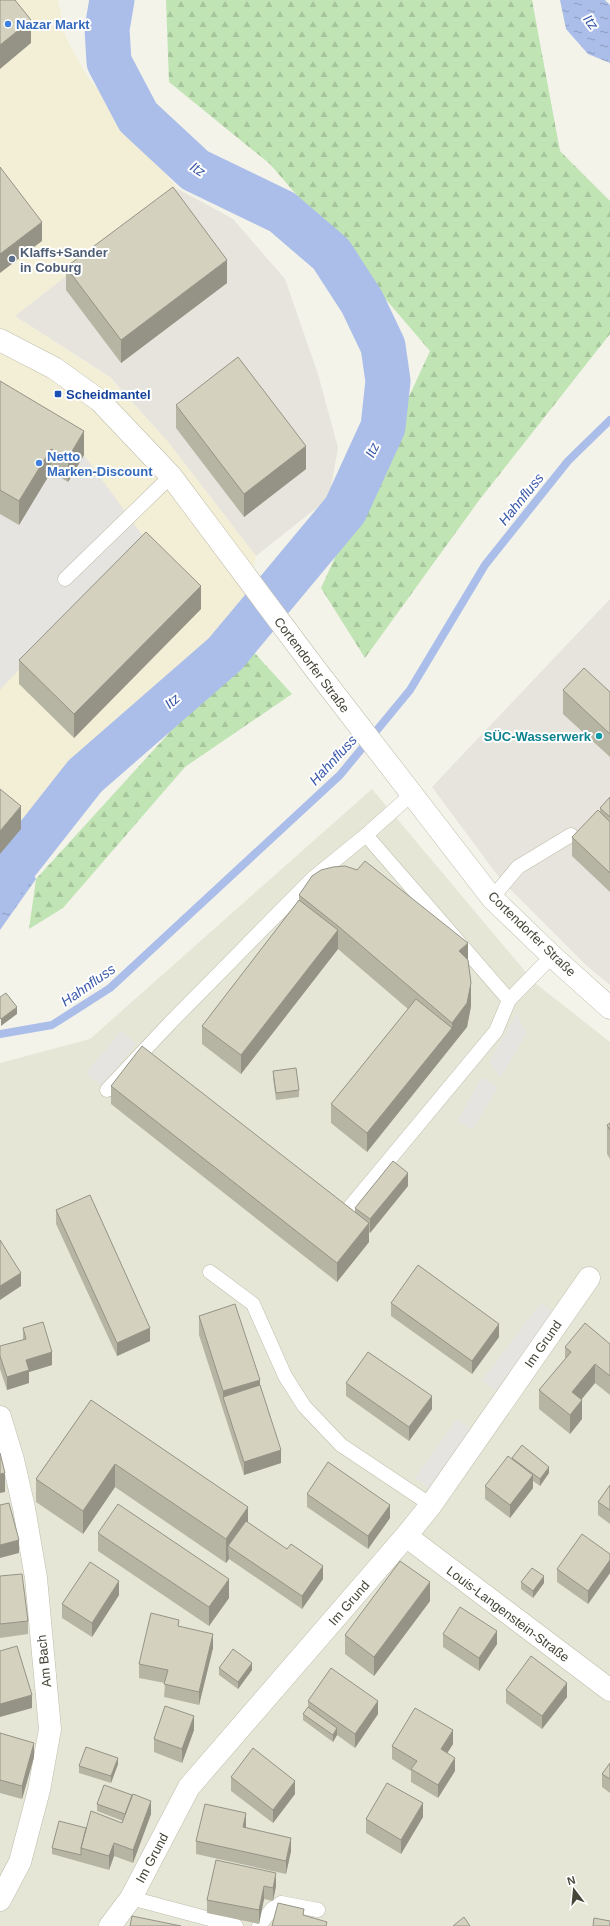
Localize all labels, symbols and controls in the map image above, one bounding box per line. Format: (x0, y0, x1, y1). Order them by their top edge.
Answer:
water label: Itz (580, 11, 602, 33)
place label: Nazar Markt (16, 17, 90, 32)
marker: Nazar Markt (3, 19, 13, 29)
water label: Itz (187, 158, 209, 180)
place label: Klaffs+Sander in Coburg (20, 245, 108, 275)
marker: Klaffs+Sander in Coburg (7, 254, 17, 264)
place label: Scheidmantel (66, 387, 151, 402)
marker: Scheidmantel (53, 389, 63, 399)
water label: Itz (362, 440, 382, 460)
place label: Netto Marken-Discount (47, 449, 153, 479)
marker: Netto Marken-Discount (34, 458, 44, 468)
water label: Hahnfluss (495, 470, 547, 528)
street label: Cortendorfer Straße (271, 614, 353, 716)
water label: Itz (161, 690, 183, 712)
place label: SÜC-Wasserwerk (484, 729, 592, 744)
marker: SÜC-Wasserwerk (594, 731, 604, 741)
water label: Hahnfluss (306, 732, 360, 788)
street label: Cortendorfer Straße (485, 888, 579, 980)
water label: Hahnfluss (58, 961, 118, 1009)
street label: Im Grund (521, 1318, 565, 1370)
street label: Louis-Langenstein-Straße (444, 1563, 572, 1665)
street label: Im Grund (326, 1578, 372, 1628)
street label: Am Bach (34, 1634, 54, 1688)
street label: Im Grund (133, 1831, 171, 1885)
north arrow (554, 1870, 594, 1910)
text: N (566, 1874, 577, 1887)

